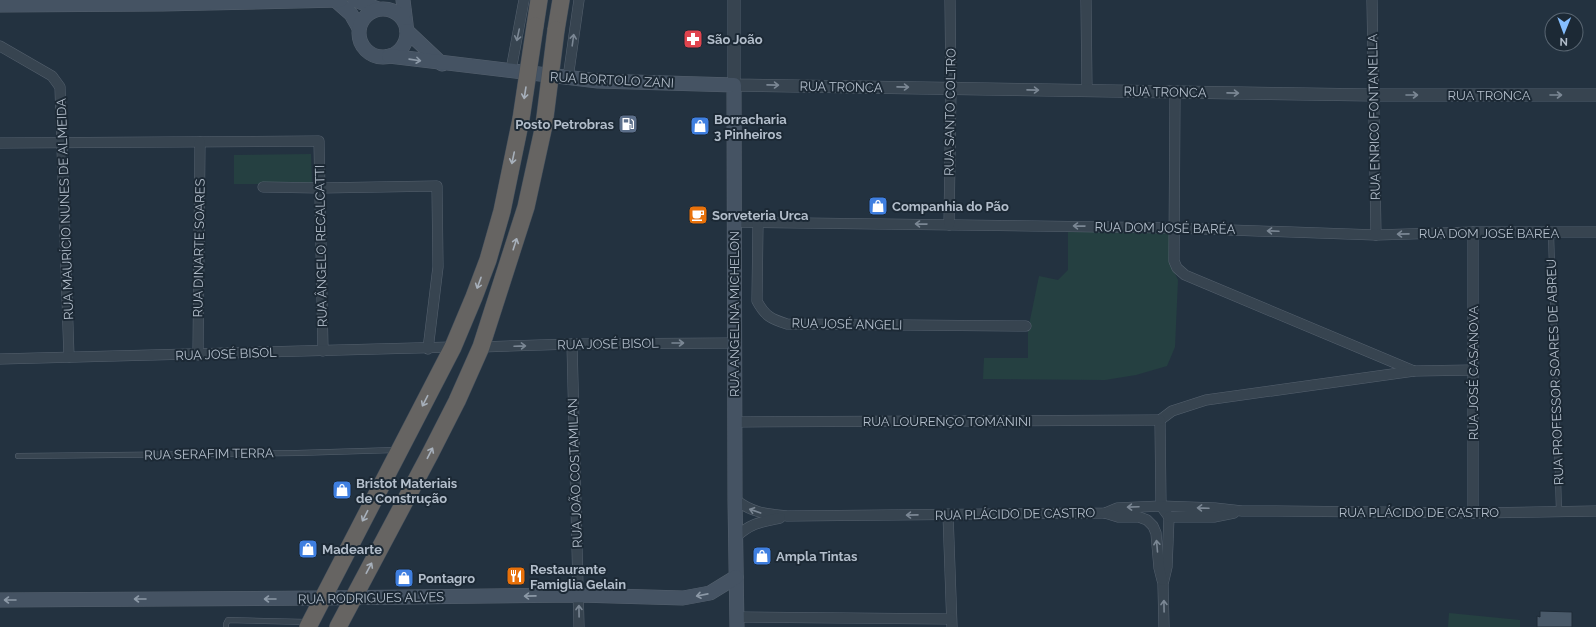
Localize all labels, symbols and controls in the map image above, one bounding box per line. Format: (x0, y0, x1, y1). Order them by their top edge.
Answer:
north arrow (1544, 12, 1584, 52)
one-way arrow (513, 28, 521, 41)
pharmacy icon: São João (682, 28, 704, 50)
place label: São João (707, 32, 763, 47)
one-way arrow (569, 33, 577, 46)
street label: RUA ENRICO FONTANELLA (1365, 34, 1383, 200)
text: N (1560, 35, 1568, 48)
street label: RUA SANTO COLTRO (941, 48, 959, 176)
one-way arrow (409, 56, 422, 64)
street label: RUA BORTOLO ZANI (550, 69, 674, 91)
street label: RUA TRONCA (799, 79, 883, 95)
one-way arrow (766, 82, 779, 89)
one-way arrow (896, 84, 909, 91)
street label: RUA TRONCA (1123, 84, 1207, 100)
one-way arrow (521, 86, 529, 99)
one-way arrow (1026, 86, 1039, 93)
street label: RUA TRONCA (1447, 88, 1531, 103)
one-way arrow (1226, 89, 1239, 97)
one-way arrow (1405, 91, 1418, 99)
one-way arrow (1549, 91, 1562, 99)
street label: RUA MAURÍCIO NUNES DE ALMEIDA (54, 98, 76, 320)
place label: Borracharia 3 Pinheiros (714, 112, 787, 142)
fuel station icon: Posto Petrobras (617, 113, 639, 135)
shop icon: Borracharia 3 Pinheiros (689, 115, 711, 137)
place label: Posto Petrobras (515, 117, 615, 132)
one-way arrow (508, 151, 516, 164)
street label: RUA ÂNGELO RECALCATTI (312, 165, 330, 327)
street label: RUA DINARTE SOARES (190, 178, 208, 318)
shop icon: Companhia do Pão (867, 195, 889, 217)
place label: Companhia do Pão (892, 199, 1009, 214)
cafe icon: Sorveteria Urca (687, 204, 709, 226)
place label: Sorveteria Urca (712, 208, 809, 223)
street label: RUA DOM JOSÉ BARÉA (1095, 219, 1236, 237)
one-way arrow (915, 221, 928, 228)
one-way arrow (1073, 222, 1086, 230)
street label: RUA DOM JOSÉ BARÉA (1419, 226, 1560, 241)
one-way arrow (1267, 227, 1280, 235)
one-way arrow (1397, 230, 1410, 238)
street label: RUA ANGELINA MICHELON (727, 231, 742, 397)
one-way arrow (512, 237, 519, 250)
street label: RUA PROFESSOR SOARES DE ABREU (1544, 259, 1566, 485)
one-way arrow (475, 277, 483, 289)
street label: RUA JOSÉ CASANOVA (1466, 305, 1481, 440)
street label: RUA JOSÉ ANGELI (791, 316, 903, 332)
street label: RUA JOSÉ BISOL (557, 336, 659, 352)
one-way arrow (671, 339, 684, 347)
one-way arrow (513, 342, 526, 349)
street label: RUA JOSÉ BISOL (175, 345, 277, 363)
one-way arrow (420, 394, 428, 406)
street label: RUA JOÃO COSTAMILAN (565, 398, 585, 548)
street label: RUA LOURENÇO TOMANINI (863, 414, 1031, 429)
street label: RUA SERAFIM TERRA (144, 445, 274, 463)
one-way arrow (427, 447, 435, 459)
place label: Bristot Materiais de Construção (356, 476, 458, 506)
shop icon: Bristot Materiais de Construção (331, 479, 353, 501)
one-way arrow (1127, 503, 1140, 511)
one-way arrow (1197, 504, 1210, 511)
street label: RUA PLÁCIDO DE CASTRO (935, 505, 1095, 523)
street label: RUA PLÁCIDO DE CASTRO (1339, 505, 1499, 520)
one-way arrow (750, 506, 762, 514)
one-way arrow (361, 510, 368, 522)
one-way arrow (906, 511, 919, 519)
shop icon: Madearte (297, 538, 319, 560)
one-way arrow (1153, 540, 1161, 553)
place label: Madearte (322, 542, 382, 557)
shop icon: Ampla Tintas (751, 545, 773, 567)
place label: Ampla Tintas (776, 549, 858, 564)
one-way arrow (366, 562, 373, 574)
place label: Restaurante Famiglia Gelain (530, 562, 626, 592)
restaurant icon: Restaurante Famiglia Gelain (505, 565, 527, 587)
shop icon: Pontagro (393, 567, 415, 589)
place label: Pontagro (418, 571, 475, 586)
street label: RUA RODRIGUES ALVES (298, 589, 444, 607)
one-way arrow (696, 591, 709, 599)
one-way arrow (524, 592, 537, 600)
one-way arrow (134, 595, 147, 603)
one-way arrow (264, 595, 277, 603)
one-way arrow (4, 596, 17, 604)
one-way arrow (1160, 600, 1167, 613)
one-way arrow (575, 605, 583, 618)

